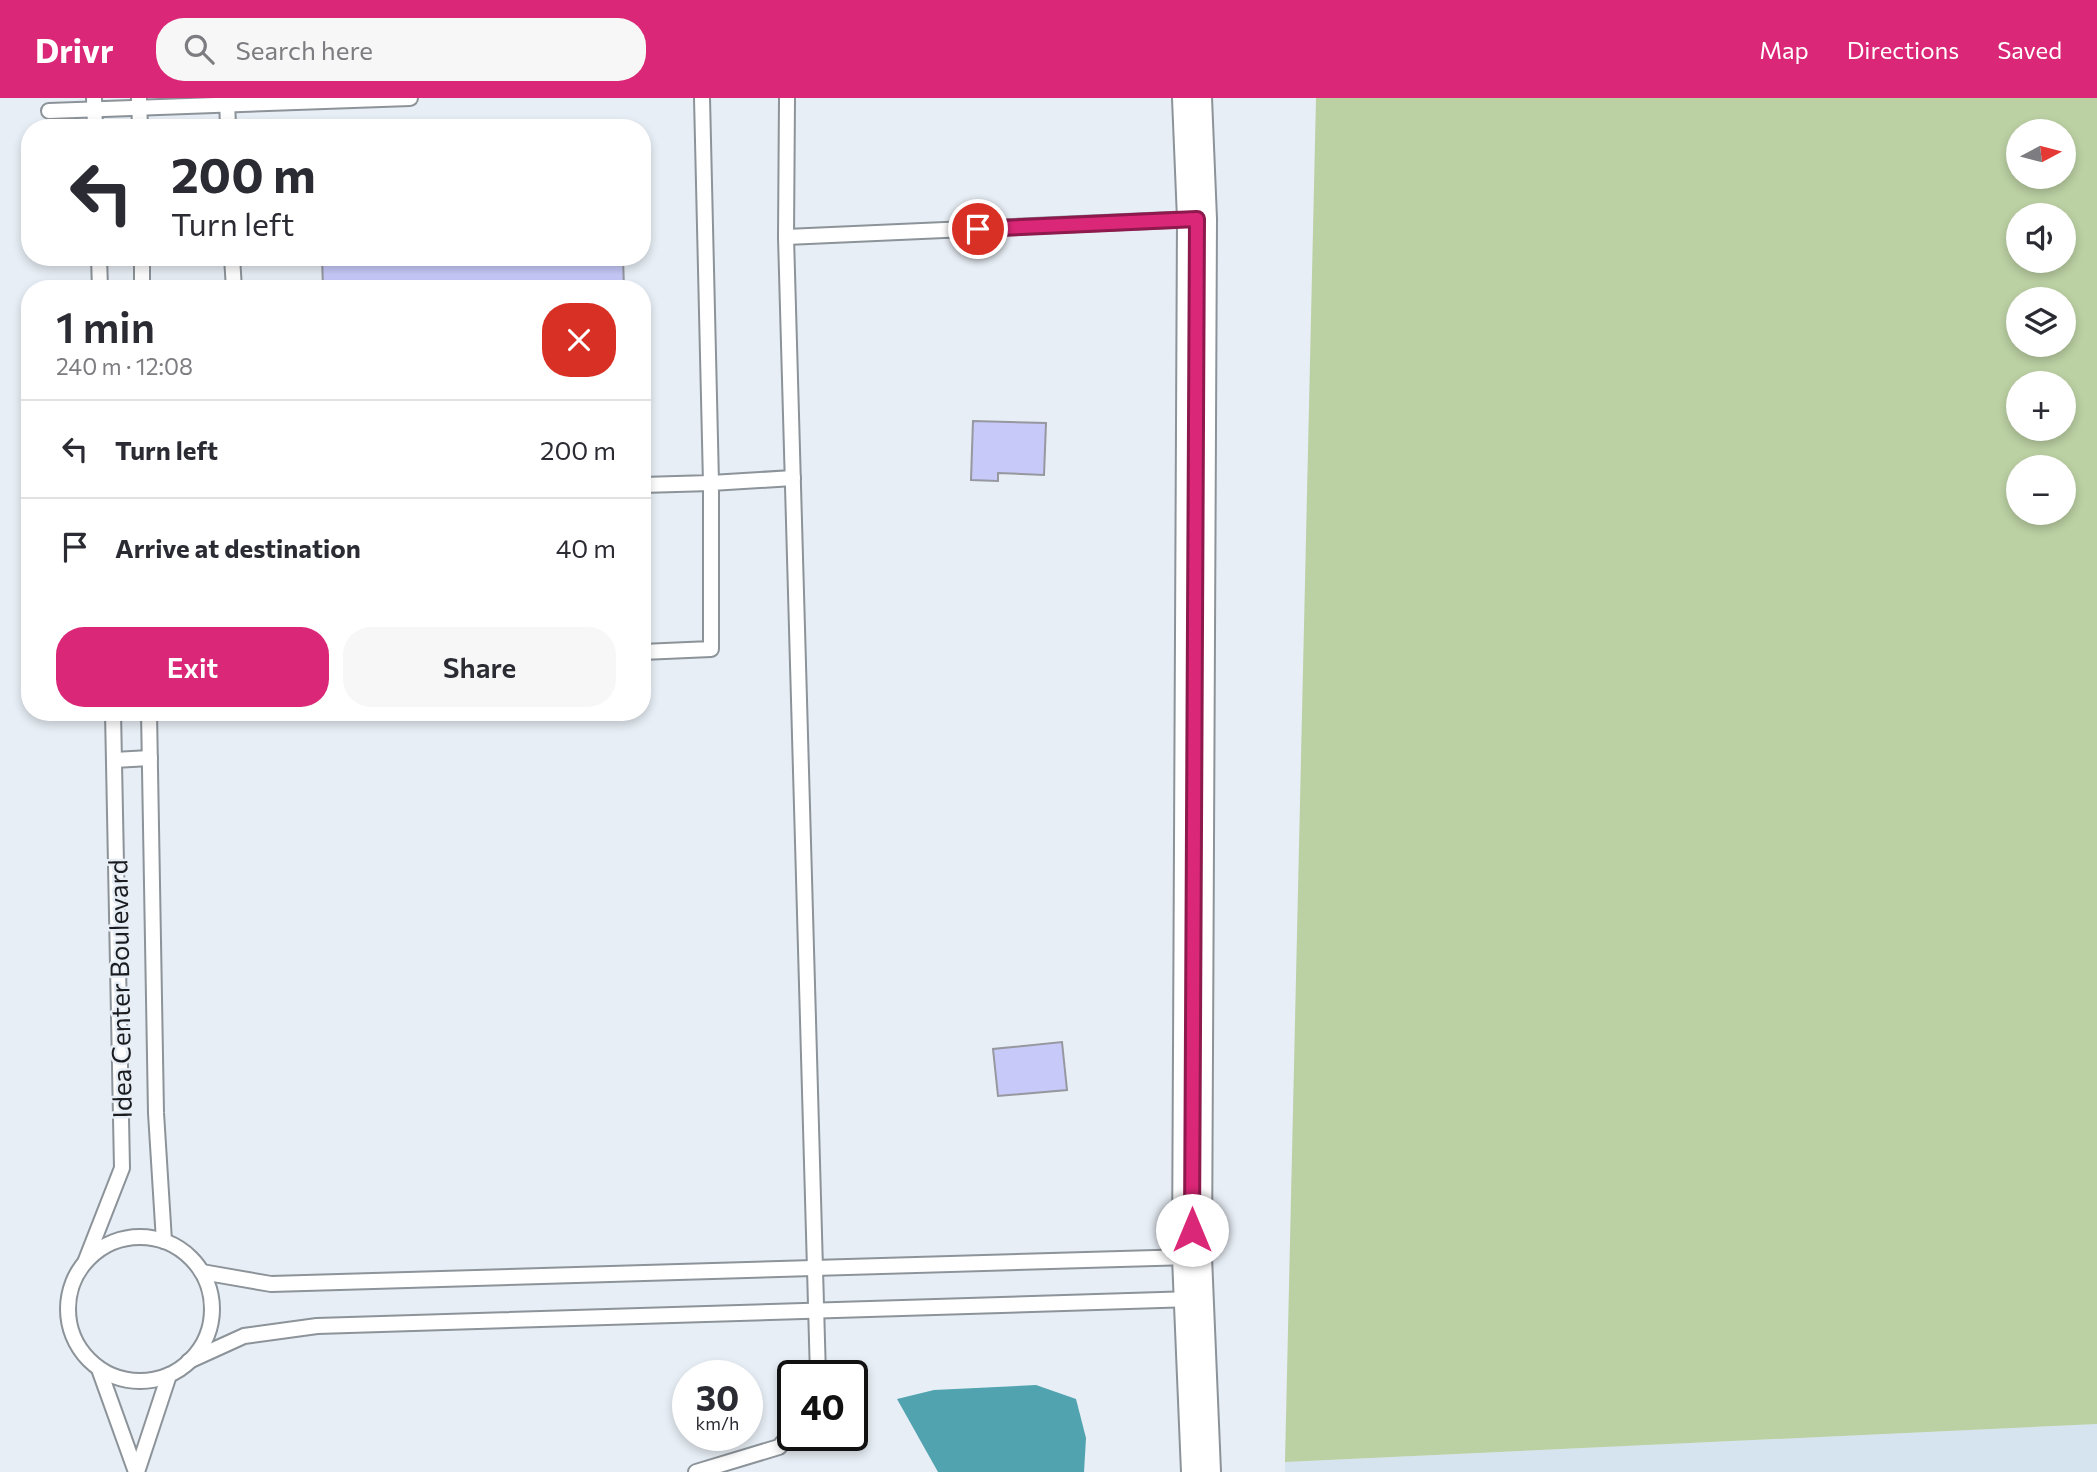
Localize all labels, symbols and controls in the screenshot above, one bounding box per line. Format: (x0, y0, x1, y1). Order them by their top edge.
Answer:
search box (156, 18, 646, 81)
text: Drivr (35, 29, 114, 70)
icon: search (180, 30, 218, 68)
text: Search here (236, 34, 373, 65)
text: Map (1759, 35, 1809, 64)
text: Directions (1847, 35, 1959, 64)
text: Saved (1997, 35, 2062, 64)
north arrow (2006, 119, 2076, 189)
map controls (2006, 119, 2076, 525)
text: 200 m (171, 143, 316, 203)
icon: left (56, 147, 147, 238)
pin (948, 199, 1008, 259)
text: Turn left (171, 203, 295, 243)
button: sound (2006, 203, 2076, 273)
icon: arrive (959, 210, 997, 248)
button: layers (2006, 287, 2076, 357)
text: 1 min (56, 300, 155, 352)
button: close (542, 303, 616, 377)
text: 240 m · 12:08 (56, 352, 193, 380)
button: + (2006, 371, 2076, 441)
icon: left (56, 430, 94, 468)
text: Turn left (115, 434, 218, 465)
text: 200 m (540, 434, 616, 465)
button: − (2006, 455, 2076, 525)
icon: arrive (56, 528, 94, 566)
text: Arrive at destination (115, 532, 361, 563)
text: 40 m (556, 532, 616, 563)
button: Exit (56, 627, 329, 707)
button: Share (343, 627, 616, 707)
street label: Idea Center Boulevard (101, 859, 137, 1119)
position arrow (1155, 1193, 1229, 1267)
speed limit sign: 40 (777, 1360, 868, 1451)
text: 30 (696, 1375, 739, 1418)
text: km/h (696, 1412, 739, 1434)

